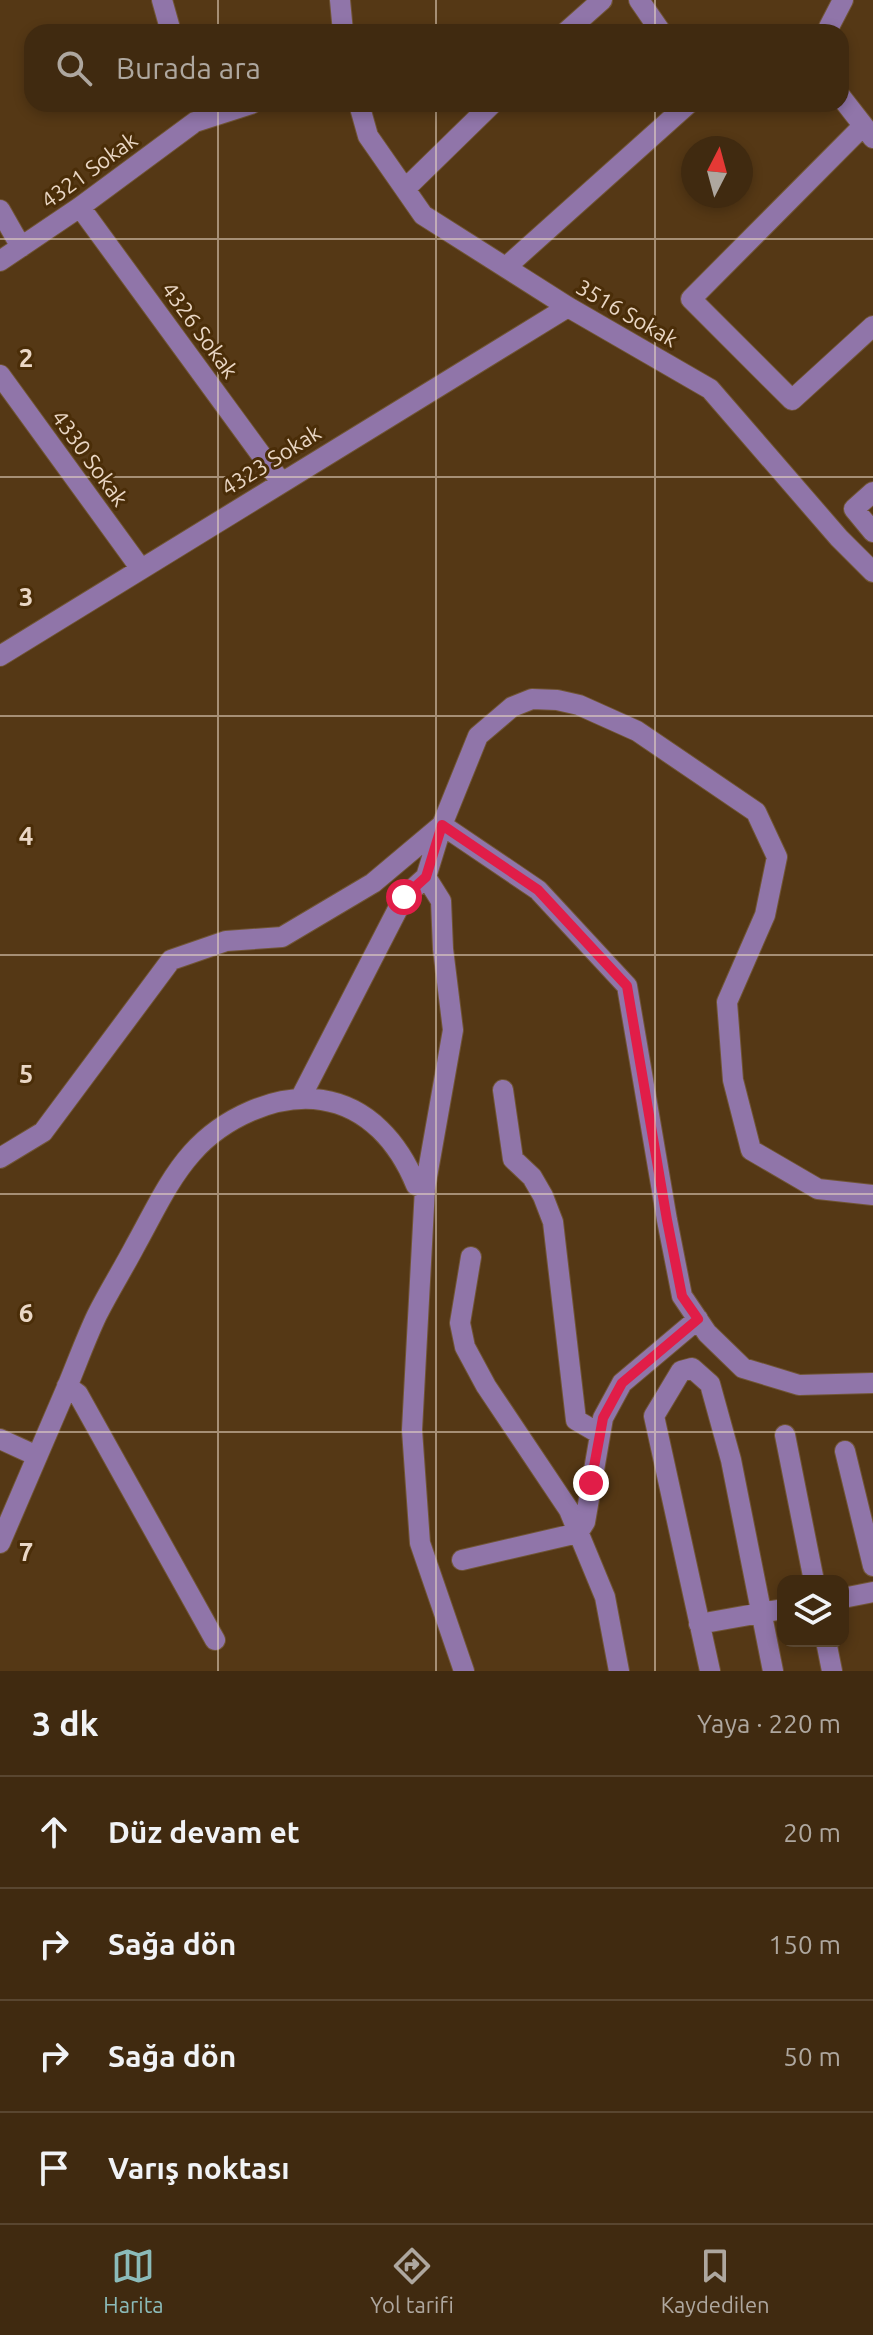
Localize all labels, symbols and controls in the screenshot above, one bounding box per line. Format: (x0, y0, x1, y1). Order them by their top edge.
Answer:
search box (24, 24, 849, 112)
icon: search (52, 46, 96, 90)
text: Burada ara (116, 51, 261, 85)
street label: 4321 Sokak (36, 126, 142, 213)
north arrow (681, 136, 753, 208)
street label: 3516 Sokak (572, 274, 682, 352)
street label: 4326 Sokak (157, 277, 244, 383)
text: 2 (19, 343, 33, 372)
street label: 4330 Sokak (47, 405, 134, 511)
street label: 4323 Sokak (216, 419, 325, 500)
text: 3 (19, 582, 33, 611)
text: 4 (19, 821, 33, 850)
route start (386, 879, 422, 915)
text: 5 (19, 1059, 33, 1088)
text: 6 (19, 1298, 33, 1327)
route end (573, 1465, 609, 1501)
text: 7 (19, 1537, 33, 1566)
map controls (777, 1575, 849, 1647)
button: layers (777, 1575, 849, 1647)
text: 3 dk (32, 1704, 99, 1742)
text: Yaya · 220 m (697, 1709, 841, 1738)
icon: ahead (32, 1810, 76, 1854)
text: Düz devam et (108, 1815, 300, 1849)
text: 20 m (783, 1818, 841, 1847)
icon: right (32, 1922, 76, 1966)
text: Sağa dön (108, 1927, 236, 1961)
text: 150 m (769, 1930, 841, 1959)
icon: right (32, 2034, 76, 2078)
text: Sağa dön (108, 2039, 236, 2073)
text: 50 m (783, 2042, 841, 2071)
icon: arrive (32, 2146, 76, 2190)
text: Varış noktası (108, 2151, 290, 2185)
tab: Harita (103, 2244, 164, 2317)
tab: Yol tarifi (370, 2244, 454, 2317)
tab: Kaydedilen (661, 2244, 770, 2317)

